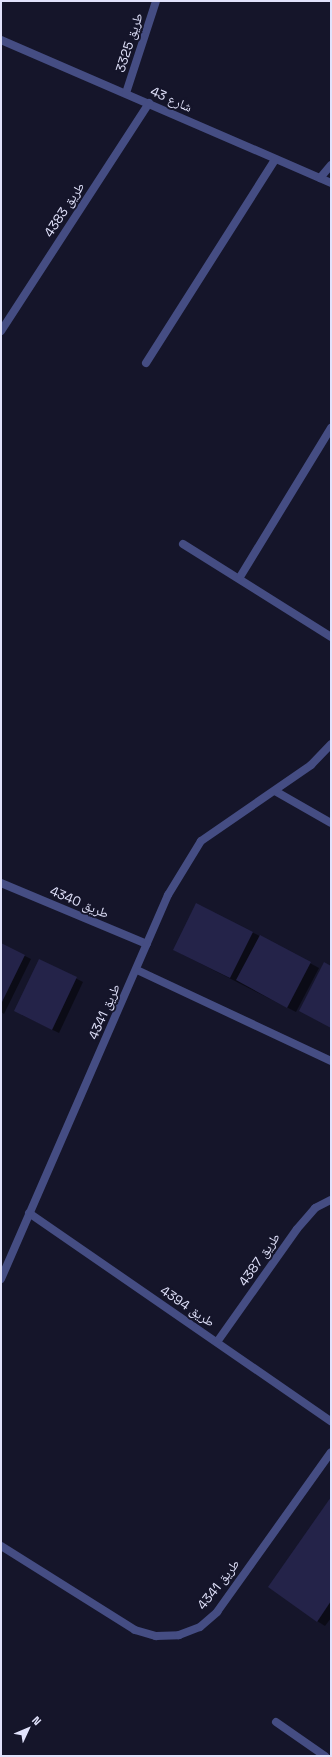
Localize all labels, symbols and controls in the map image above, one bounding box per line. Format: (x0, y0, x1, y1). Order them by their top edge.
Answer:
street label: طريق 3325 (113, 11, 147, 75)
street label: شارع 43 (148, 84, 194, 116)
street label: طريق 4383 (42, 180, 88, 240)
street label: طريق 4340 (47, 884, 111, 922)
street label: طريق 4341 (86, 982, 124, 1042)
street label: طريق 4387 (236, 1230, 284, 1290)
street label: طريق 4394 (157, 1283, 217, 1331)
street label: طريق 4341 (195, 1557, 243, 1613)
north arrow (8, 1709, 48, 1749)
text: N (29, 1713, 44, 1728)

